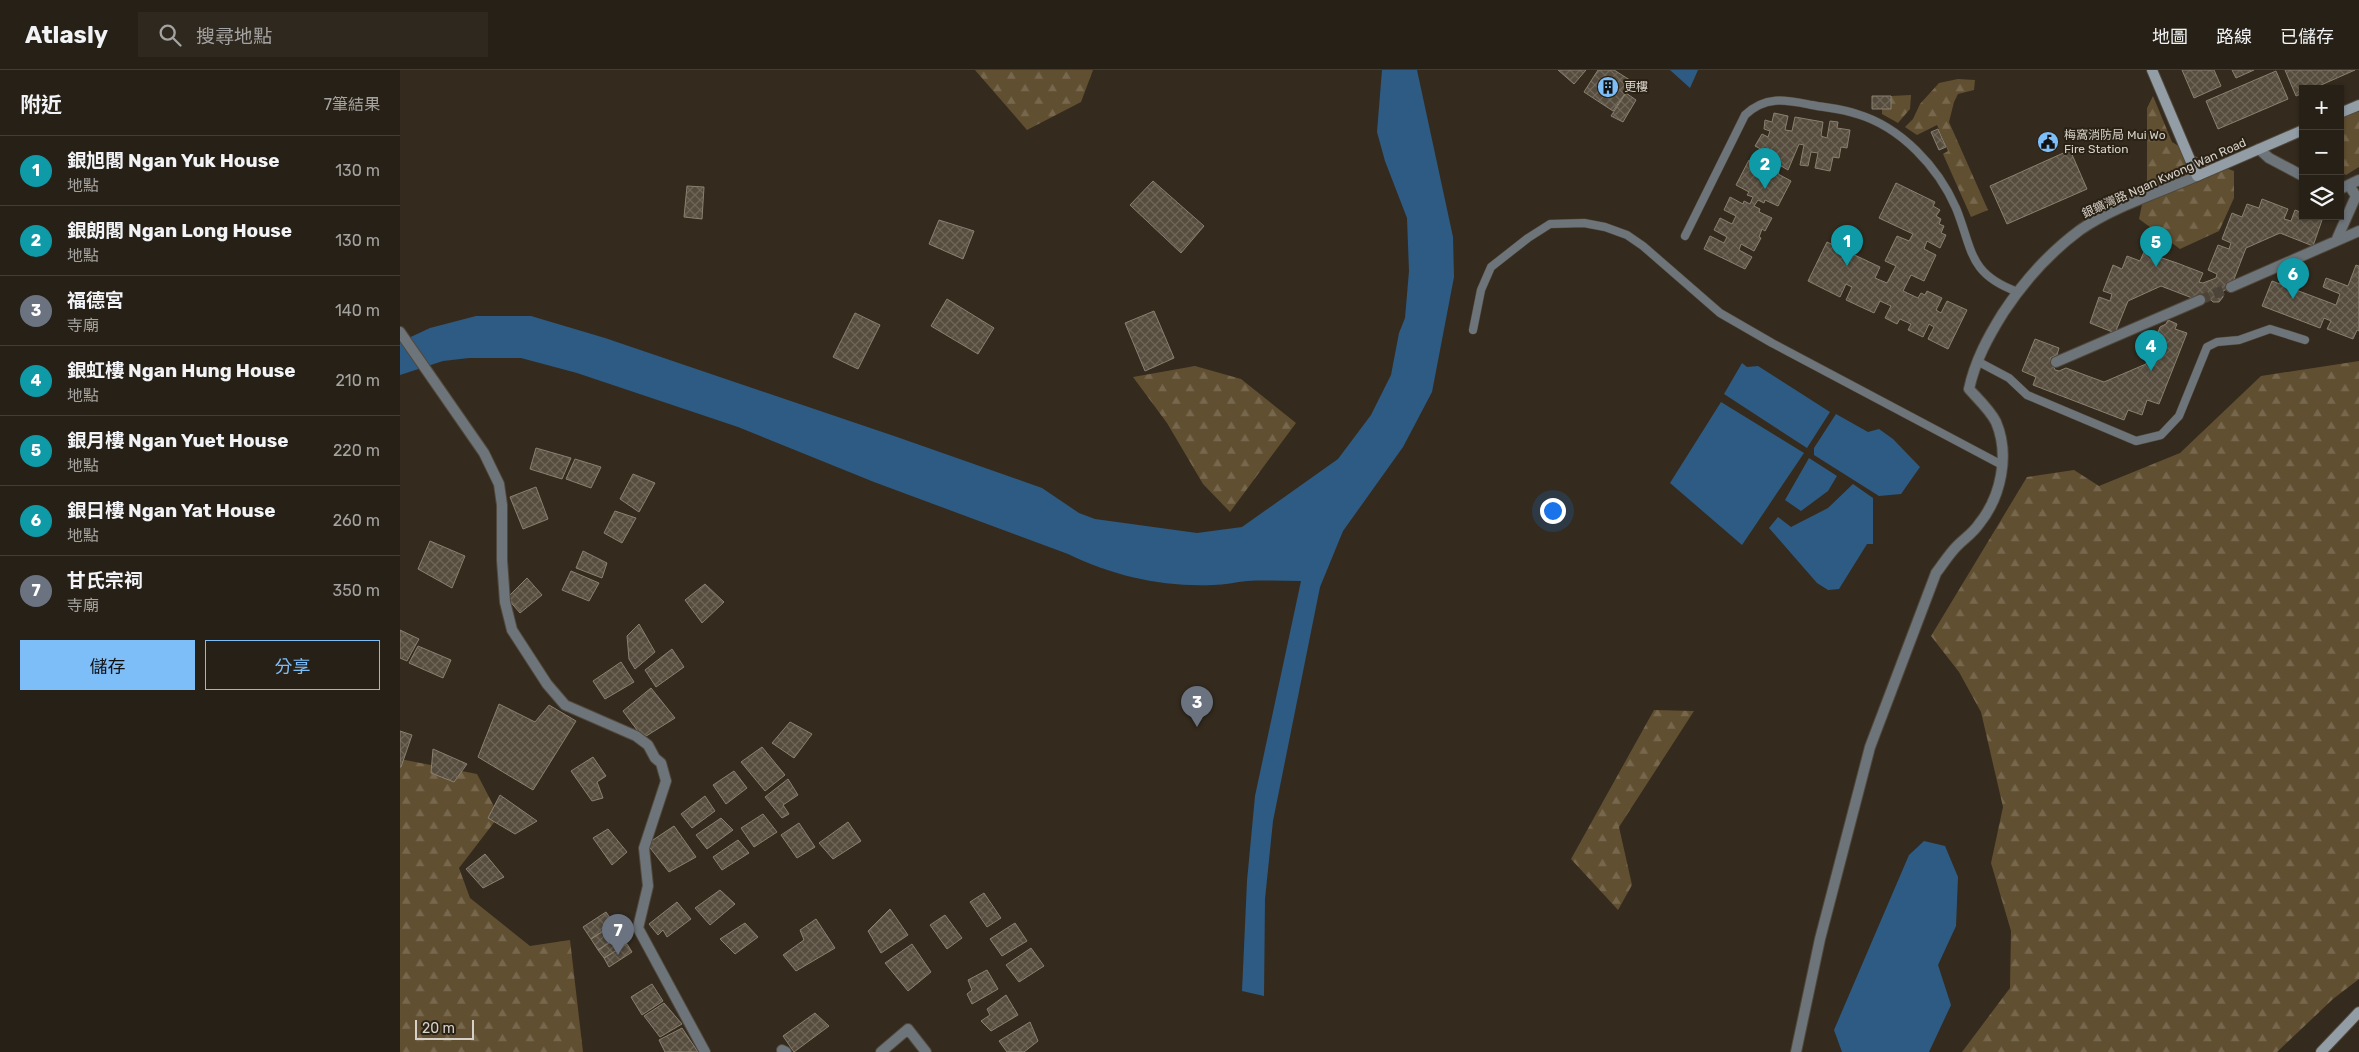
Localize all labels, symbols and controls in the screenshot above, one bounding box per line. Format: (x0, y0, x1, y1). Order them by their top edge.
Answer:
search box (138, 12, 488, 57)
text: Atlasly (25, 21, 108, 49)
icon: search (156, 21, 184, 49)
text: 搜尋地點 (196, 25, 272, 48)
text: 地圖 (2152, 26, 2188, 48)
text: 路線 (2216, 26, 2252, 48)
text: 已儲存 (2280, 26, 2334, 48)
building icon: 更樓 (1596, 75, 1620, 99)
place label: 更樓 (1624, 80, 1648, 94)
map controls (2299, 85, 2344, 220)
button: + (2299, 85, 2344, 130)
text: 附近 (20, 92, 62, 117)
text: 7筆結果 (324, 95, 380, 114)
place label: 梅窩消防局 Mui Wo Fire Station (2064, 128, 2166, 156)
public building icon: 梅窩消防局 Mui Wo Fire Station (2036, 130, 2060, 154)
button: − (2299, 130, 2344, 175)
street label: 銀鑛灣路 Ngan Kwong Wan Road (2080, 135, 2248, 221)
pin: 2 (1749, 148, 1781, 189)
text: 銀旭閣 Ngan Yuk House (67, 149, 279, 172)
text: 1 (32, 161, 40, 180)
text: 130 m (335, 161, 380, 180)
button: layers (2299, 175, 2344, 220)
text: 地點 (67, 176, 99, 195)
text: 銀朗閣 Ngan Long House (67, 219, 292, 242)
pin: 1 (1831, 225, 1863, 266)
pin: 5 (2140, 226, 2172, 267)
text: 2 (31, 231, 41, 250)
text: 130 m (335, 231, 380, 250)
text: 地點 (67, 246, 99, 265)
pin: 6 (2277, 258, 2309, 299)
text: 福德宮 (67, 289, 124, 312)
text: 3 (31, 301, 41, 320)
text: 140 m (335, 301, 380, 320)
text: 寺廟 (67, 316, 99, 335)
pin: 4 (2135, 330, 2167, 371)
text: 銀虹樓 Ngan Hung House (67, 359, 296, 382)
text: 4 (31, 371, 41, 390)
text: 210 m (335, 371, 380, 390)
text: 地點 (67, 386, 99, 405)
text: 銀月樓 Ngan Yuet House (67, 429, 289, 452)
text: 5 (31, 441, 41, 460)
text: 220 m (333, 441, 380, 460)
text: 地點 (67, 456, 99, 475)
your location (1540, 498, 1566, 524)
text: 銀日樓 Ngan Yat House (67, 499, 276, 522)
text: 6 (31, 511, 41, 530)
text: 260 m (333, 511, 380, 530)
text: 地點 (67, 526, 99, 545)
text: 甘氏宗祠 (67, 569, 143, 592)
text: 7 (31, 581, 41, 600)
text: 350 m (333, 581, 380, 600)
text: 寺廟 (67, 596, 99, 615)
button: 儲存 (20, 640, 195, 690)
button: 分享 (205, 640, 380, 690)
pin: 3 (1181, 686, 1213, 727)
pin: 7 (602, 914, 634, 955)
scale bar (415, 1017, 474, 1040)
text: 20 m (422, 1020, 455, 1037)

